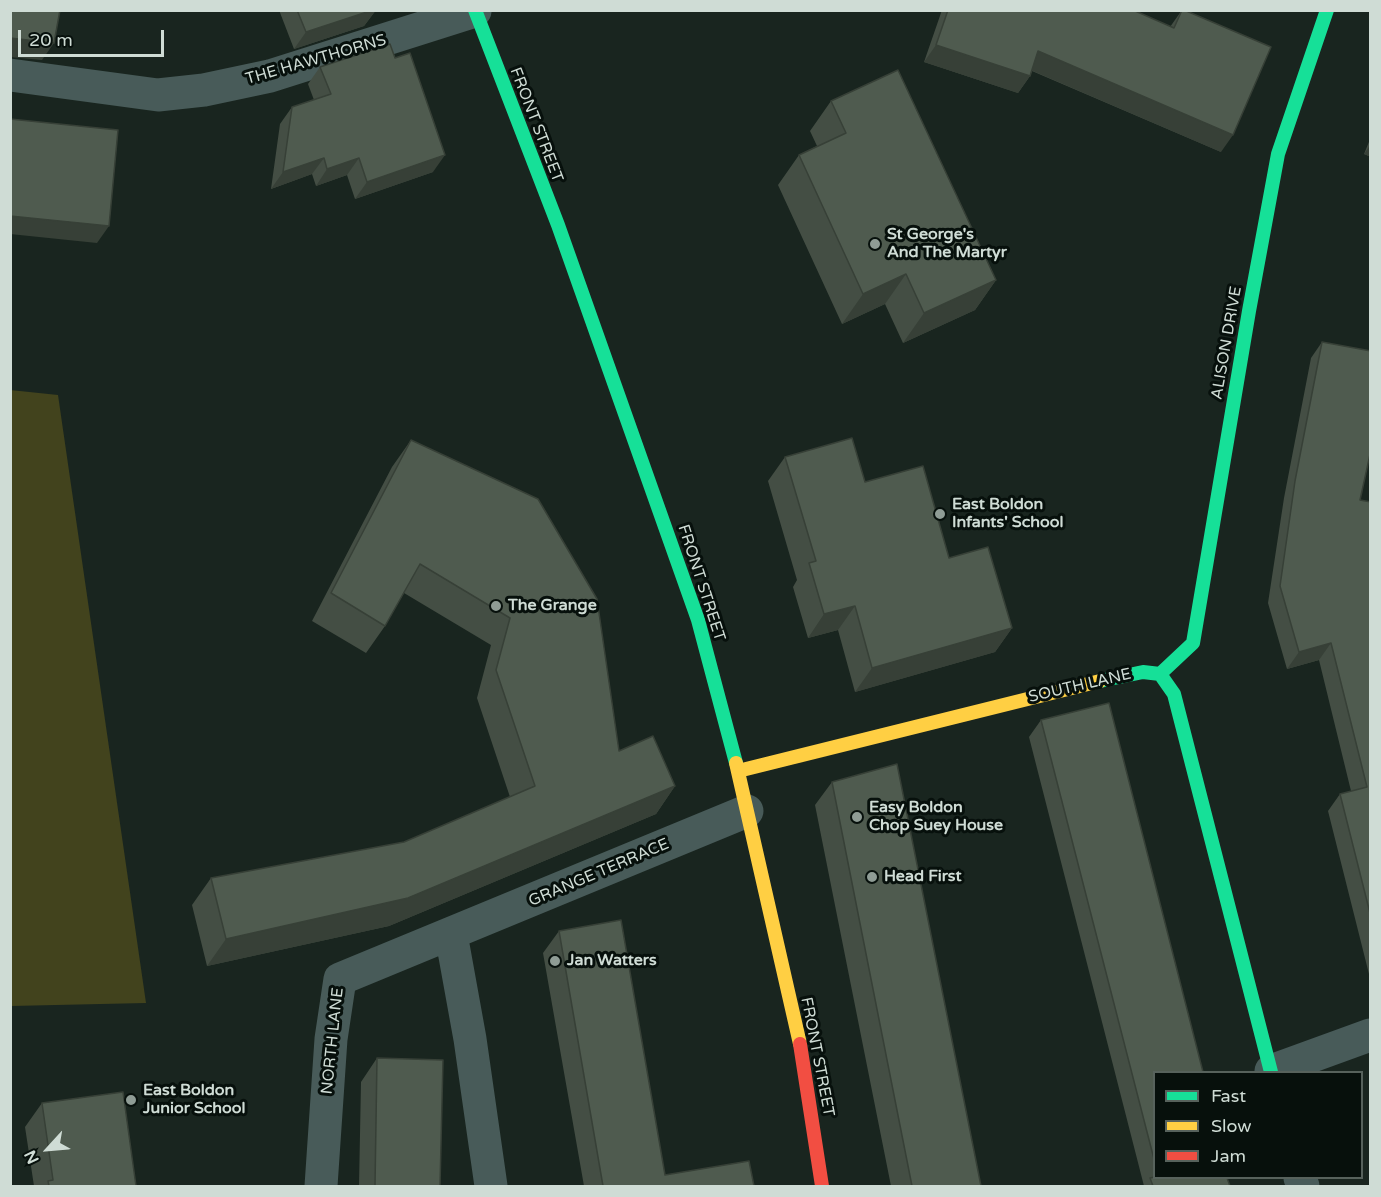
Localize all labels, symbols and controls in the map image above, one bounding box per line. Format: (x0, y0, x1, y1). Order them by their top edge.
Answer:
scale bar (21, 18, 166, 56)
text: 20 m (29, 29, 73, 51)
street label: THE HAWTHORNS (244, 31, 388, 89)
street label: FRONT STREET (505, 65, 567, 185)
place label: St George's And The Martyr (887, 225, 1007, 263)
marker: St George's And The Martyr (868, 237, 882, 251)
street label: ALISON DRIVE (1208, 285, 1246, 401)
place label: East Boldon Infants' School (952, 495, 1063, 533)
marker: East Boldon Infants' School (933, 507, 947, 521)
street label: FRONT STREET (673, 522, 729, 644)
place label: The Grange (508, 596, 597, 616)
marker: The Grange (489, 599, 503, 613)
street label: SOUTH LANE (1027, 665, 1133, 707)
place label: Easy Boldon Chop Suey House (869, 798, 1003, 836)
marker: Easy Boldon Chop Suey House (850, 810, 864, 824)
street label: GRANGE TERRACE (526, 835, 672, 911)
place label: Head First (884, 867, 962, 887)
marker: Head First (865, 870, 879, 884)
place label: Jan Watters (567, 951, 657, 971)
marker: Jan Watters (548, 954, 562, 968)
street label: NORTH LANE (318, 987, 348, 1095)
street label: FRONT STREET (796, 996, 838, 1118)
legend (1153, 1071, 1363, 1179)
place label: East Boldon Junior School (143, 1081, 246, 1119)
text: Fast (1211, 1085, 1246, 1107)
marker: East Boldon Junior School (124, 1093, 138, 1107)
text: Slow (1211, 1115, 1252, 1137)
north arrow (18, 1119, 78, 1179)
text: Jam (1211, 1145, 1246, 1167)
text: N (20, 1147, 44, 1167)

